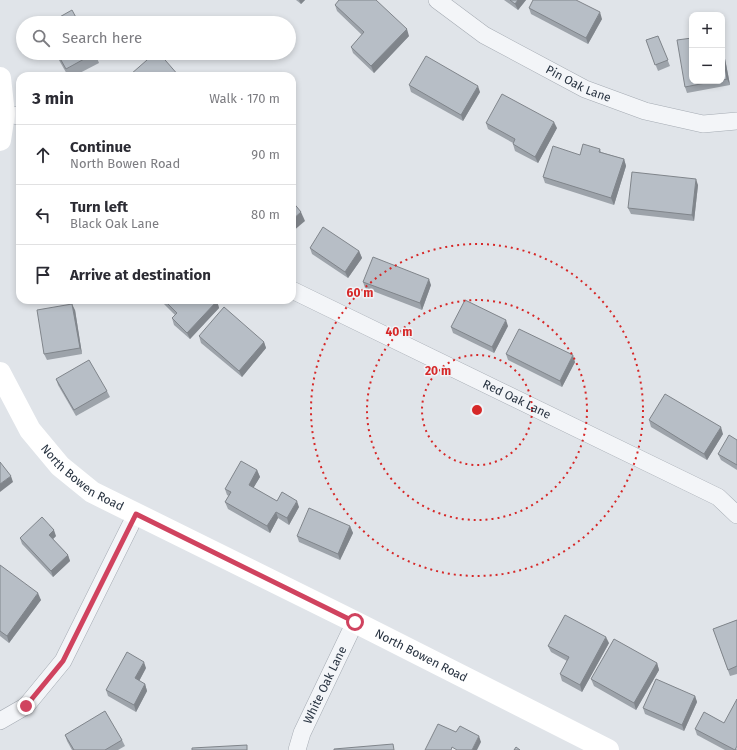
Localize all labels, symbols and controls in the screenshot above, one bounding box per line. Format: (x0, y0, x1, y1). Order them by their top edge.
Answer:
map controls (689, 12, 725, 84)
button: + (689, 12, 725, 48)
search box (16, 16, 296, 60)
icon: search (30, 27, 52, 49)
text: Search here (62, 29, 142, 47)
button: − (689, 48, 725, 84)
street label: Pin Oak Lane (543, 62, 613, 105)
text: 3 min (32, 88, 74, 109)
text: Walk · 170 m (209, 91, 280, 106)
text: Continue (70, 138, 131, 156)
icon: ahead (32, 144, 54, 166)
text: 90 m (251, 147, 280, 162)
text: North Bowen Road (70, 156, 180, 171)
text: Turn left (70, 198, 128, 216)
icon: left (32, 204, 54, 226)
text: 80 m (251, 207, 280, 222)
text: Black Oak Lane (70, 216, 159, 231)
icon: arrive (32, 264, 54, 286)
text: Arrive at destination (70, 266, 211, 284)
text: 60 m (347, 286, 373, 300)
text: 40 m (386, 325, 412, 339)
text: 20 m (425, 364, 451, 378)
street label: Red Oak Lane (480, 377, 553, 422)
centre of rings (470, 403, 484, 417)
street label: North Bowen Road (38, 441, 126, 514)
route start (346, 613, 364, 631)
street label: North Bowen Road (373, 626, 470, 685)
street label: White Oak Lane (300, 644, 349, 726)
route end (17, 697, 35, 715)

